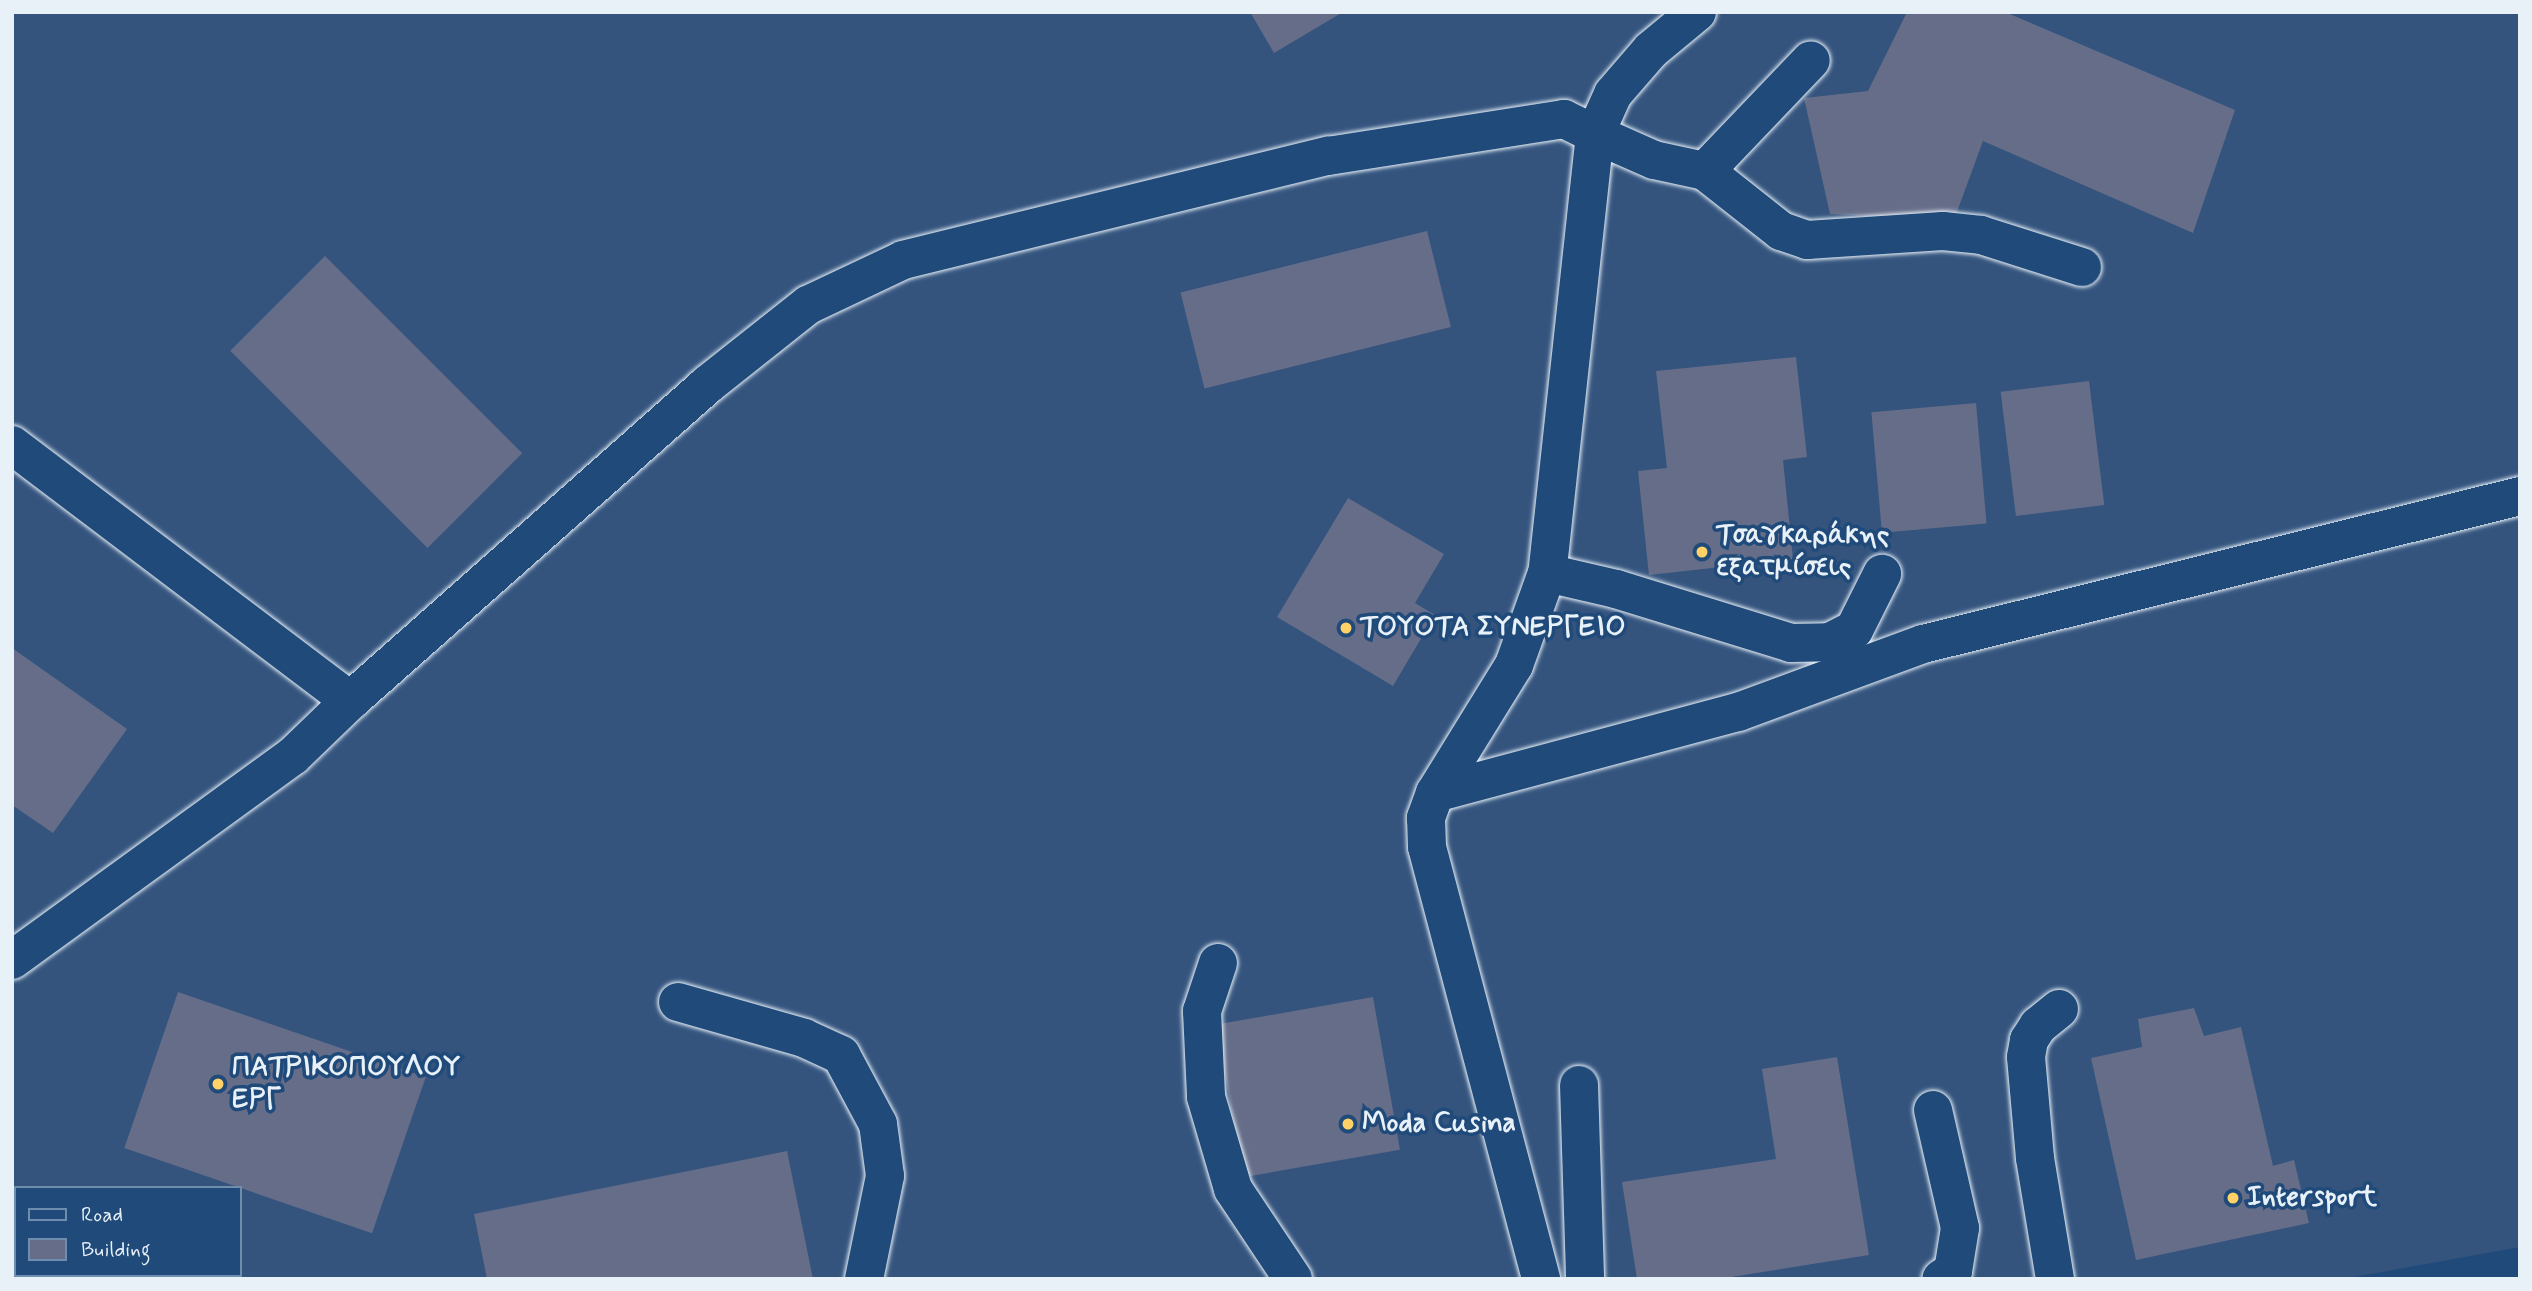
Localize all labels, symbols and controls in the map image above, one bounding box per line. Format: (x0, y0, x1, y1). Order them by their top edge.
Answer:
place label: Τσαγκαράκης εξατμίσεις (1716, 519, 1889, 585)
marker: Τσαγκαράκης εξατμίσεις (1694, 544, 1710, 560)
place label: ΤΟΥΟΤΑ ΣΥΝΕΡΓΕΙΟ (1360, 611, 1626, 645)
marker: ΤΟΥΟΤΑ ΣΥΝΕΡΓΕΙΟ (1338, 620, 1354, 636)
place label: ΠΑΤΡΙΚΟΠΟΥΛΟΥ ΕΡΓ (232, 1051, 461, 1117)
marker: ΠΑΤΡΙΚΟΠΟΥΛΟΥ ΕΡΓ (210, 1076, 226, 1092)
place label: Moda Cusina (1362, 1107, 1524, 1141)
marker: Moda Cusina (1340, 1116, 1356, 1132)
place label: Intersport (2247, 1181, 2377, 1215)
legend (14, 1186, 242, 1277)
marker: Intersport (2225, 1190, 2241, 1206)
text: Road (81, 1201, 123, 1229)
text: Building (81, 1236, 151, 1264)

